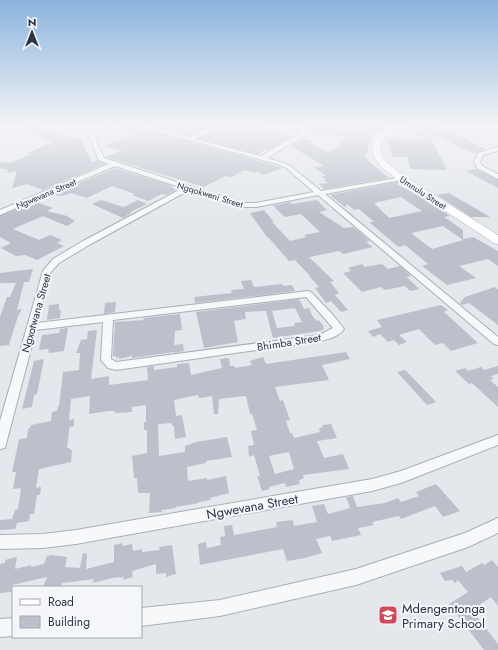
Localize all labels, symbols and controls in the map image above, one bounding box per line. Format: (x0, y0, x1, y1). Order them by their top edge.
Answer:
north arrow (12, 12, 52, 52)
text: N (28, 14, 36, 30)
street label: Umnulu Street (397, 173, 450, 213)
street label: Ngwevana Street (14, 175, 79, 212)
street label: Ngqokweni Street (176, 178, 245, 211)
street label: Ngxotwana Street (17, 271, 55, 354)
street label: Bhimba Street (256, 329, 322, 355)
street label: Ngwevana Street (205, 489, 300, 524)
legend (12, 586, 142, 638)
text: Road (48, 593, 74, 611)
place label: Mdengentonga Primary School (402, 599, 485, 633)
school or university icon: Mdengentonga Primary School (377, 604, 399, 626)
text: Building (48, 613, 90, 631)

